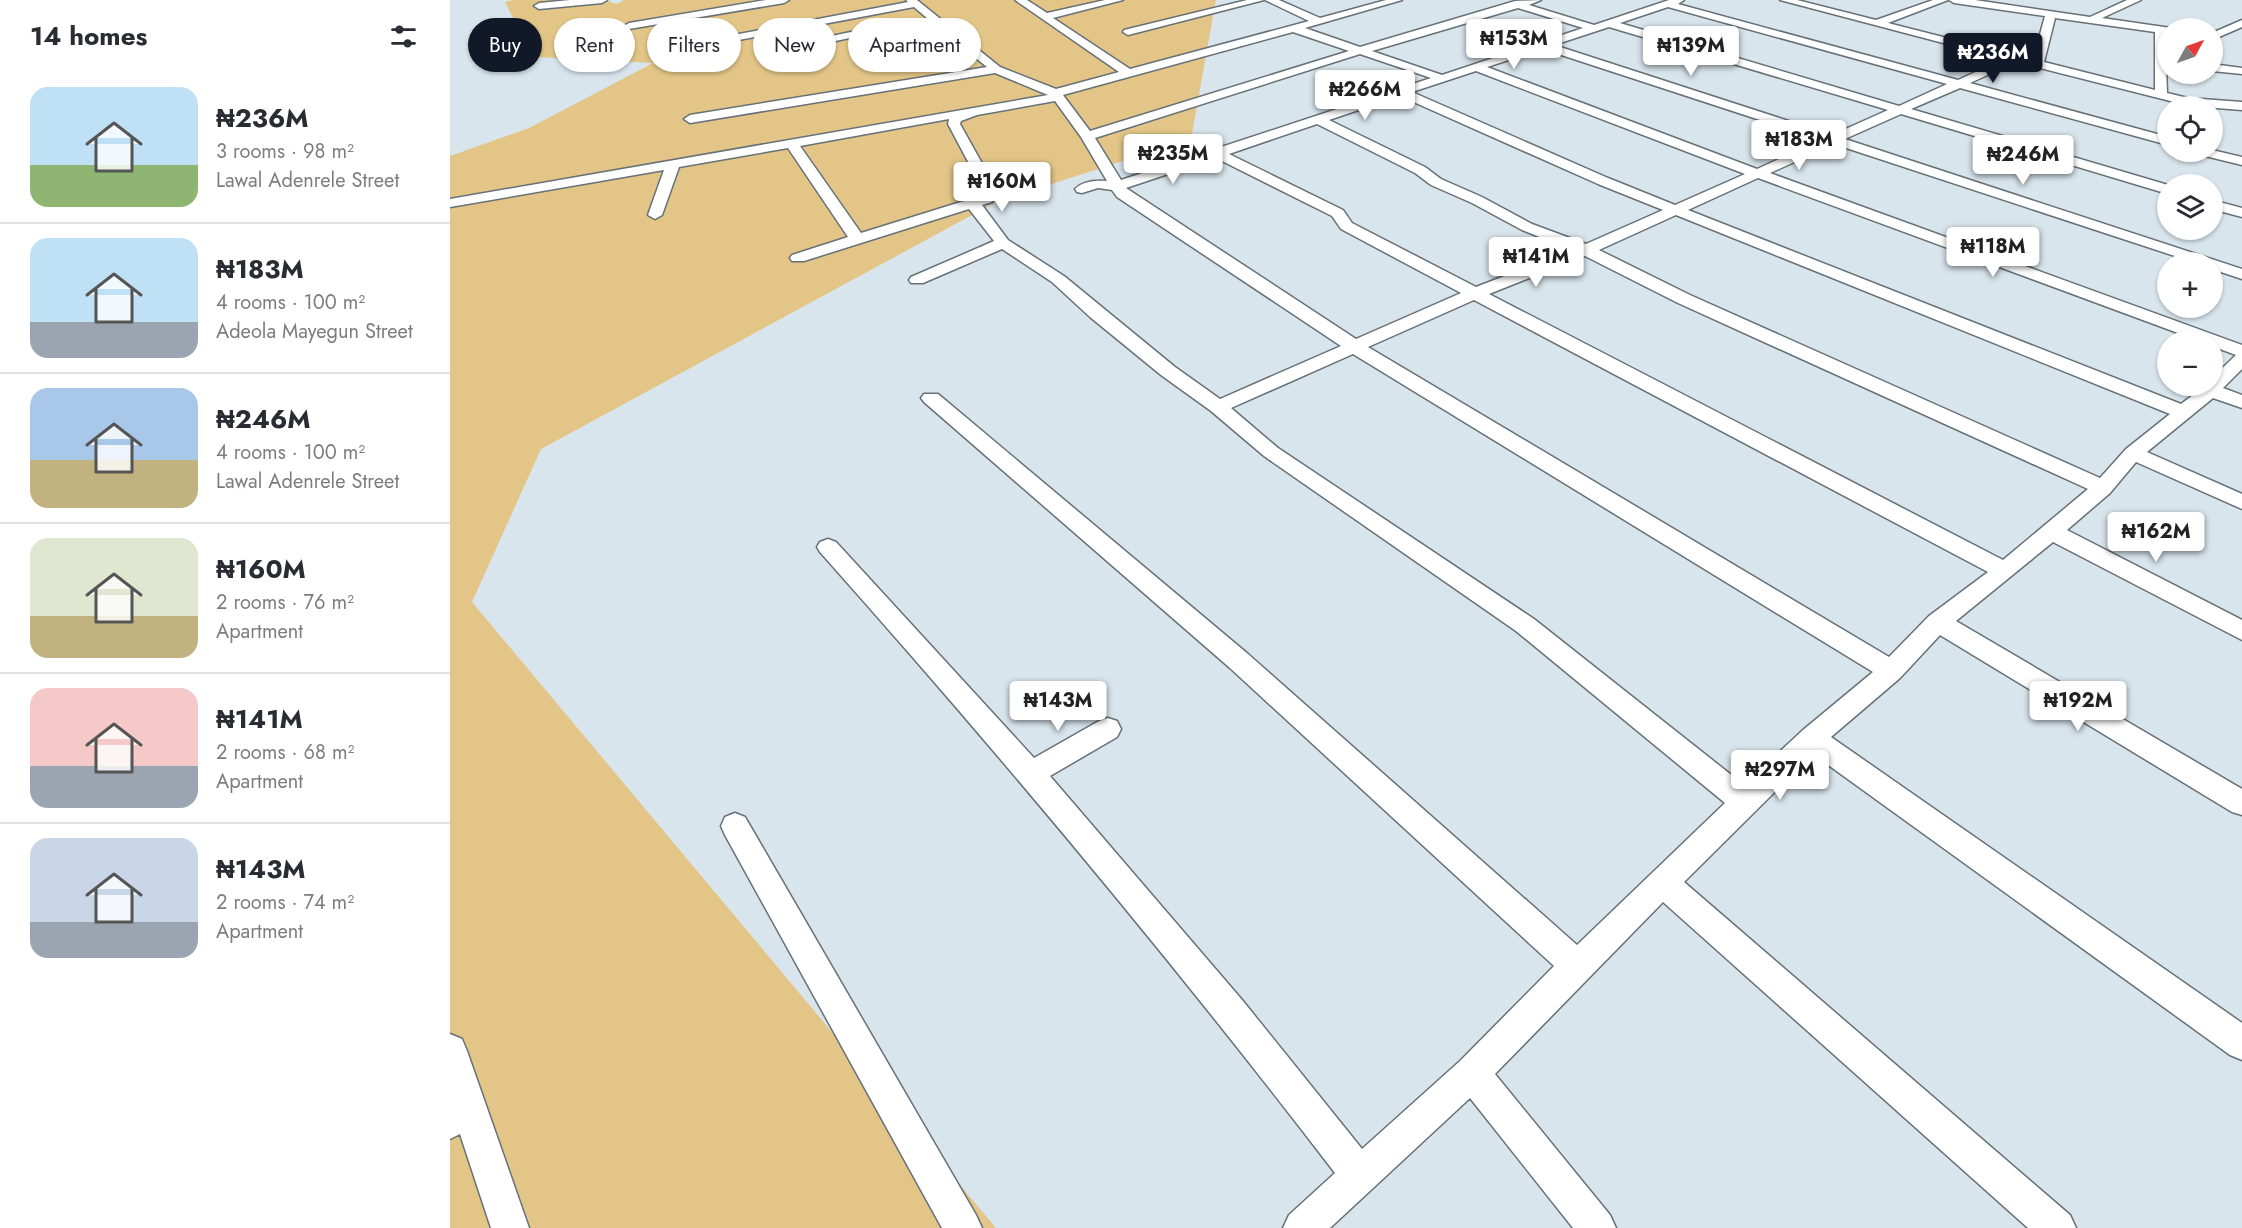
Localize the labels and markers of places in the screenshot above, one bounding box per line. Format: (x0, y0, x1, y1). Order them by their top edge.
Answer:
pin: ₦153M (1472, 19, 1556, 70)
pin: ₦139M (1649, 26, 1733, 77)
pin: ₦236M (1951, 33, 2035, 84)
pin: ₦266M (1323, 70, 1407, 121)
pin: ₦183M (1757, 120, 1841, 171)
pin: ₦235M (1131, 134, 1215, 185)
pin: ₦246M (1981, 135, 2065, 186)
pin: ₦160M (960, 162, 1044, 213)
pin: ₦118M (1951, 227, 2035, 278)
pin: ₦141M (1494, 237, 1578, 288)
pin: ₦162M (2114, 512, 2198, 563)
pin: ₦143M (1016, 681, 1100, 732)
pin: ₦192M (2036, 681, 2120, 732)
pin: ₦297M (1738, 750, 1822, 801)

